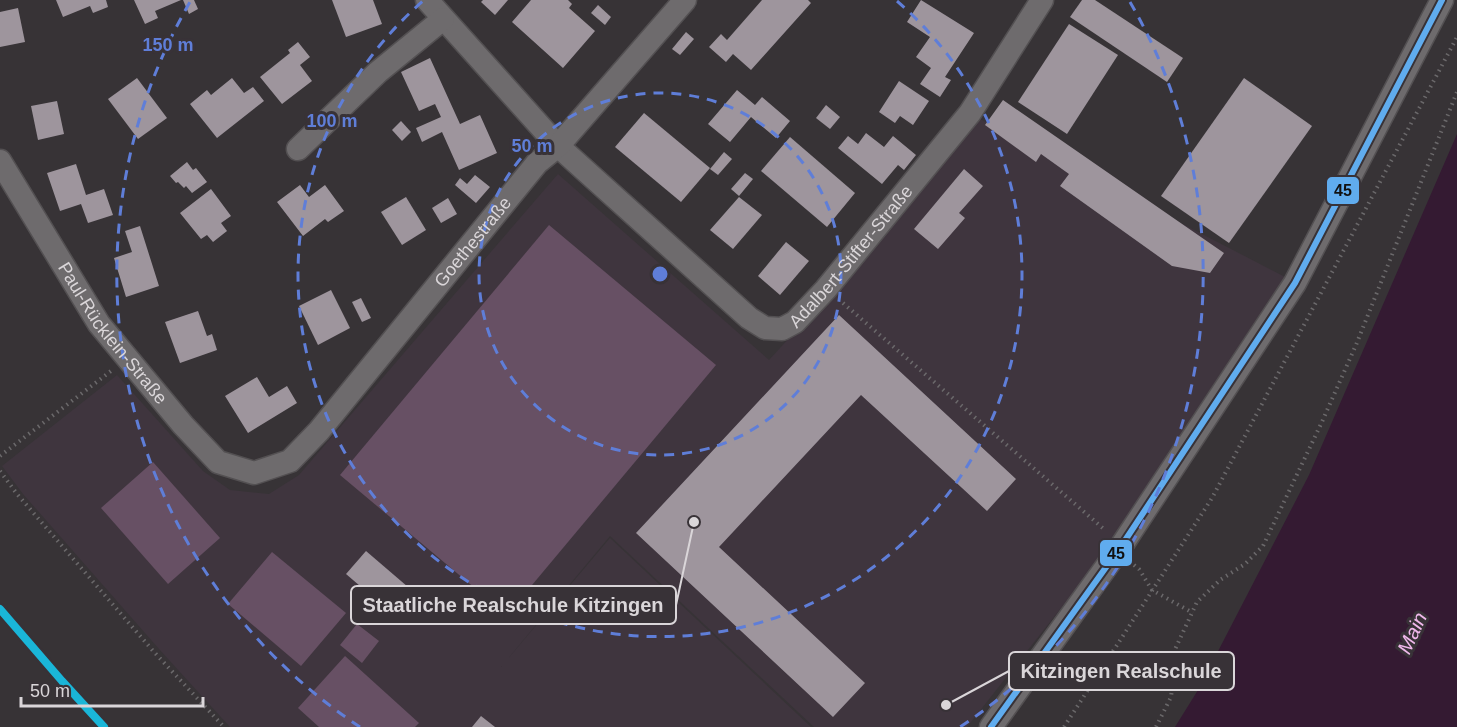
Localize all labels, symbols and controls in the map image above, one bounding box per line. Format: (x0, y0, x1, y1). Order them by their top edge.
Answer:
text: 150 m (142, 35, 194, 55)
text: 100 m (306, 111, 358, 131)
text: 50 m (511, 136, 553, 156)
line badge: 45 (1326, 176, 1360, 205)
street label: Adalbert-Stifter-Straße (785, 181, 917, 332)
text: 45 (1334, 182, 1352, 199)
street label: Goethestraße (430, 193, 515, 291)
street label: Paul-Rücklein-Straße (54, 259, 171, 408)
centre of rings (650, 264, 670, 284)
line badge: 45 (1099, 539, 1133, 567)
text: 45 (1107, 545, 1125, 562)
callout: Staatliche Realschule Kitzingen (351, 586, 676, 624)
text: Staatliche Realschule Kitzingen (362, 594, 664, 616)
water label: Main (1393, 609, 1431, 657)
callout: Kitzingen Realschule (1009, 652, 1234, 690)
text: Kitzingen Realschule (1020, 660, 1222, 682)
scale bar (21, 670, 202, 708)
text: 50 m (30, 681, 70, 701)

